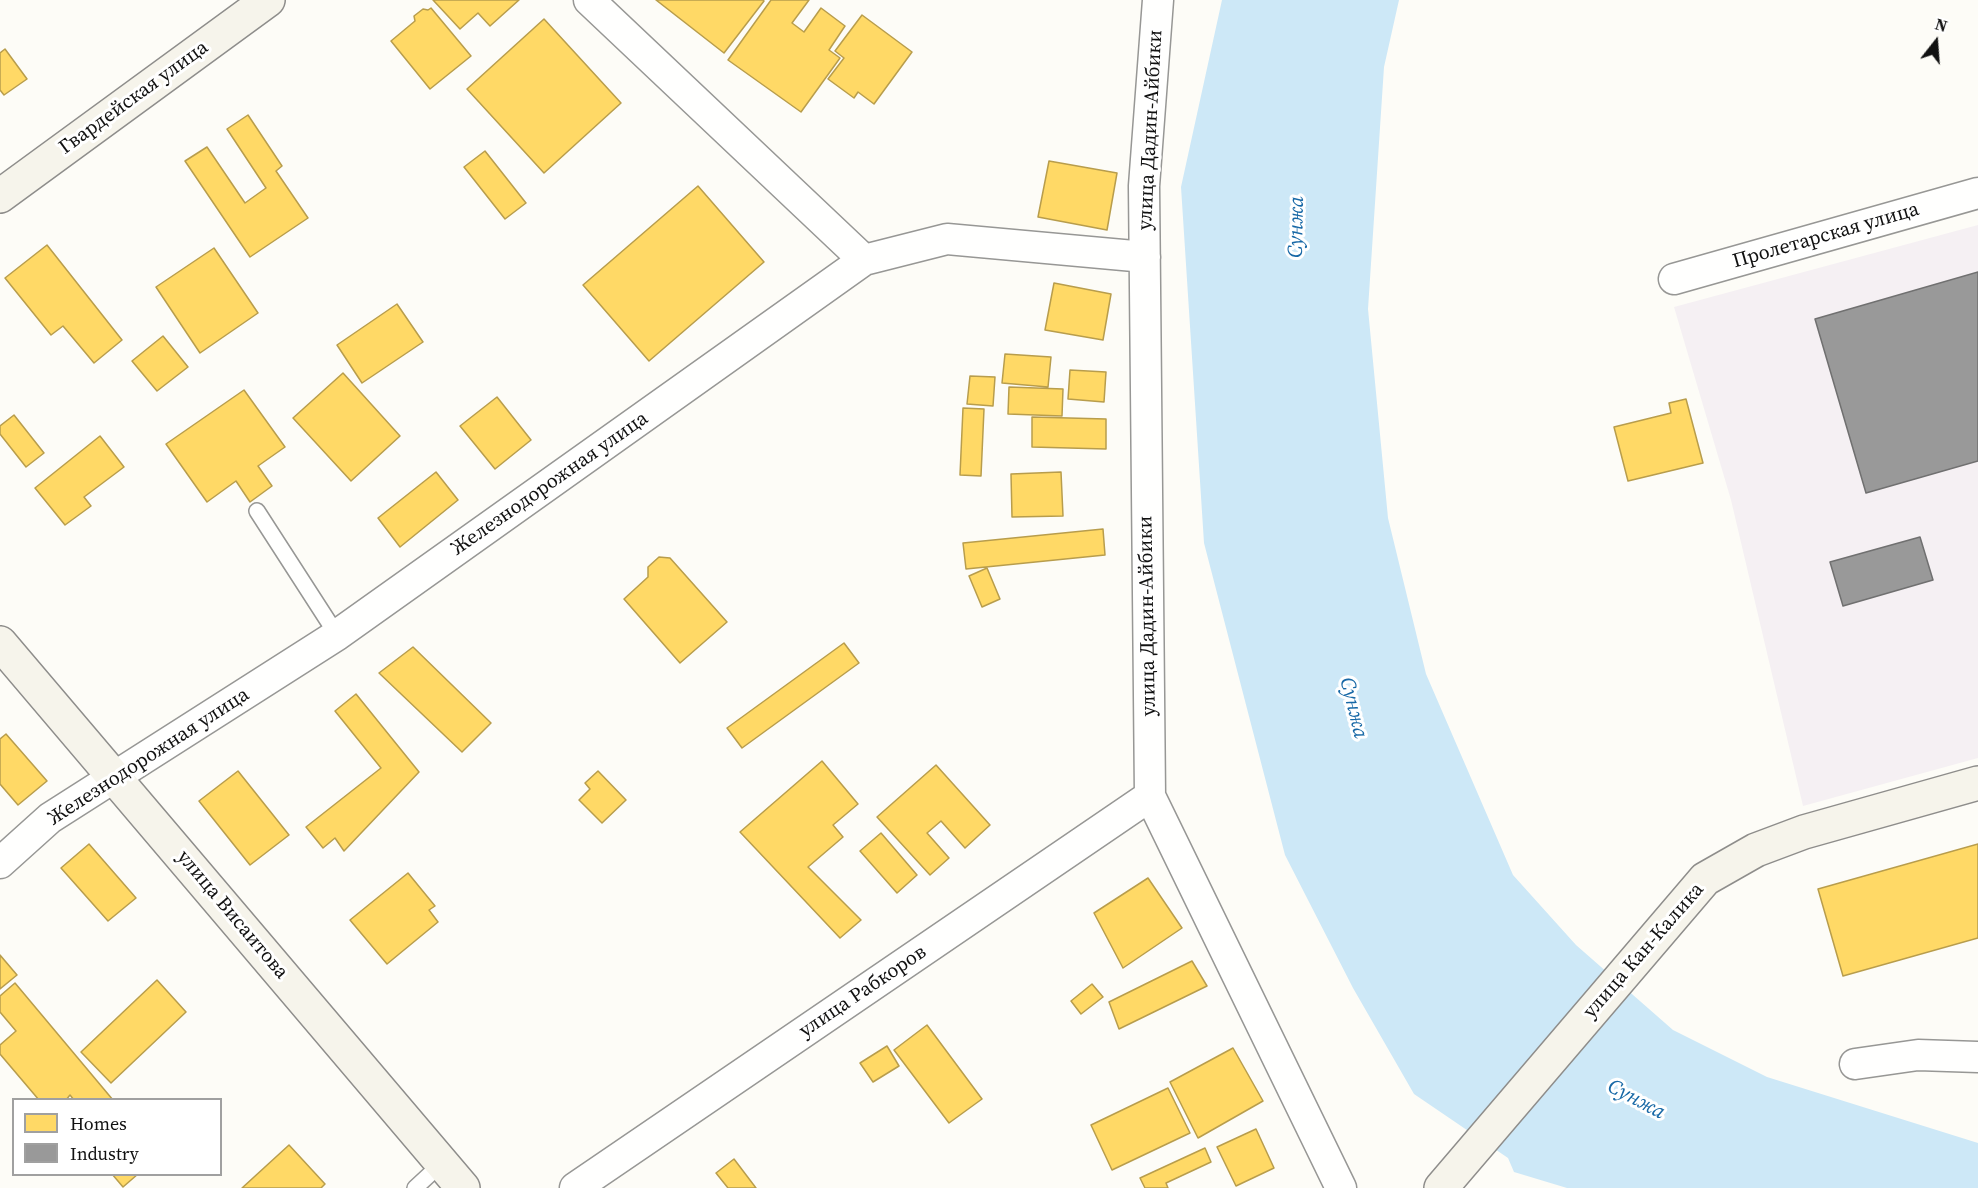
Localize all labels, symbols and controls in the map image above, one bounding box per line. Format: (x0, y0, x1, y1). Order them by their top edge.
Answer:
north arrow (1906, 12, 1966, 72)
text: N (1932, 13, 1950, 37)
street label: улица Дадин-Айбики (1134, 29, 1168, 231)
street label: Гвардейская улица (55, 36, 213, 160)
water label: Сунжа (1284, 196, 1310, 258)
street label: Пролетарская улица (1730, 198, 1922, 274)
street label: Железнодорожная улица (447, 407, 653, 561)
street label: улица Дадин-Айбики (1134, 515, 1162, 717)
water label: Сунжа (1333, 675, 1373, 741)
street label: Железнодорожная улица (44, 683, 254, 831)
street label: улица Висаитова (171, 846, 293, 984)
street label: улица Кан-Калика (1579, 878, 1709, 1024)
street label: улица Рабкоров (795, 941, 931, 1043)
water label: Сунжа (1603, 1074, 1669, 1126)
legend (12, 1098, 222, 1176)
text: Homes (70, 1111, 127, 1136)
text: Industry (70, 1141, 139, 1166)

